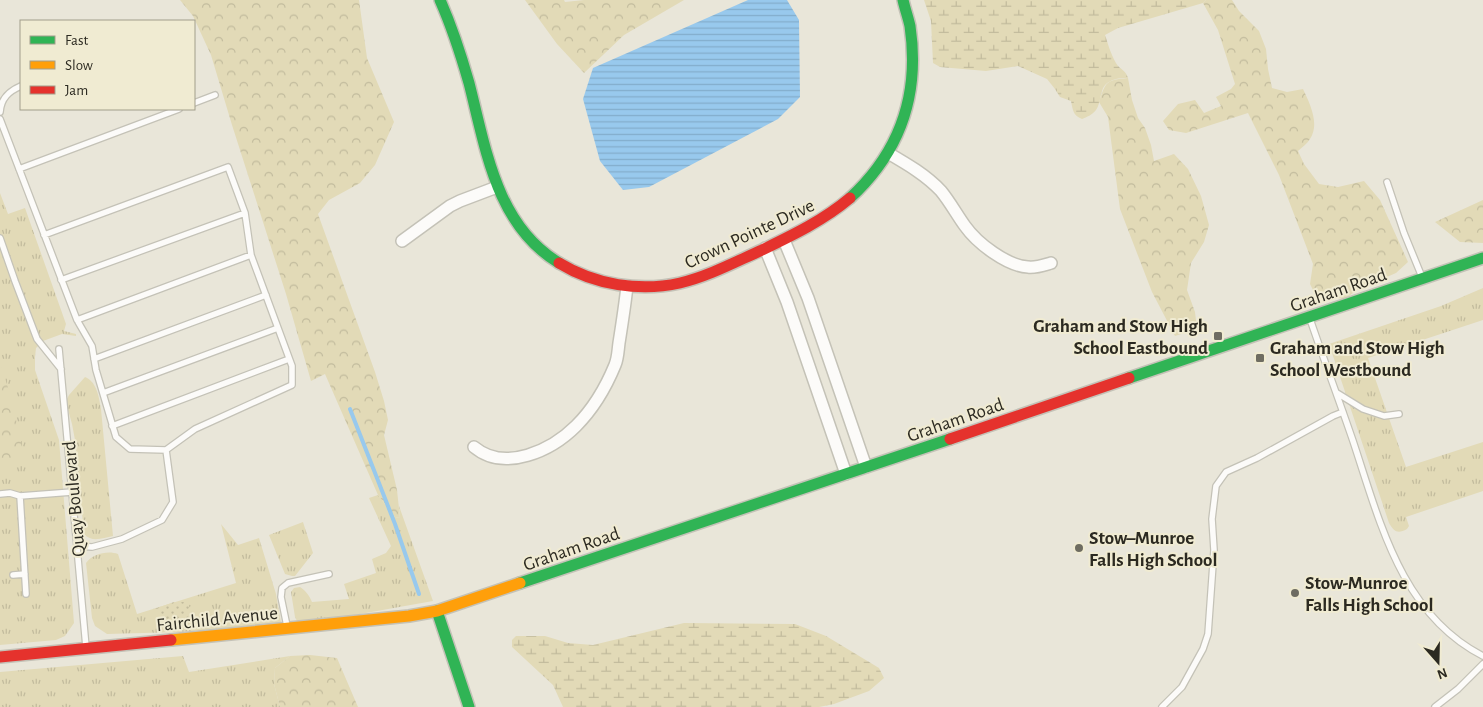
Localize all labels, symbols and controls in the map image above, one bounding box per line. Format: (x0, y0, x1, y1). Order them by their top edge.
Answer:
legend (20, 20, 195, 110)
text: Fast (65, 33, 89, 48)
text: Slow (65, 58, 93, 73)
text: Jam (65, 83, 88, 98)
street label: Crown Pointe Drive (682, 196, 817, 273)
street label: Graham Road (1288, 265, 1389, 316)
place label: Graham and Stow High School Eastbound (1033, 317, 1208, 358)
marker: Graham and Stow High School Eastbound (1212, 330, 1224, 342)
place label: Graham and Stow High School Westbound (1270, 339, 1445, 380)
marker: Graham and Stow High School Westbound (1254, 352, 1266, 364)
street label: Graham Road (905, 395, 1006, 446)
street label: Quay Boulevard (60, 440, 89, 558)
street label: Graham Road (521, 524, 622, 575)
place label: Stow–Munroe Falls High School (1089, 529, 1217, 570)
marker: Stow–Munroe Falls High School (1073, 542, 1085, 554)
place label: Stow-Munroe Falls High School (1305, 574, 1433, 615)
marker: Stow-Munroe Falls High School (1289, 587, 1301, 599)
street label: Fairchild Avenue (155, 604, 279, 635)
north arrow (1413, 637, 1463, 687)
text: N (1435, 665, 1449, 682)

